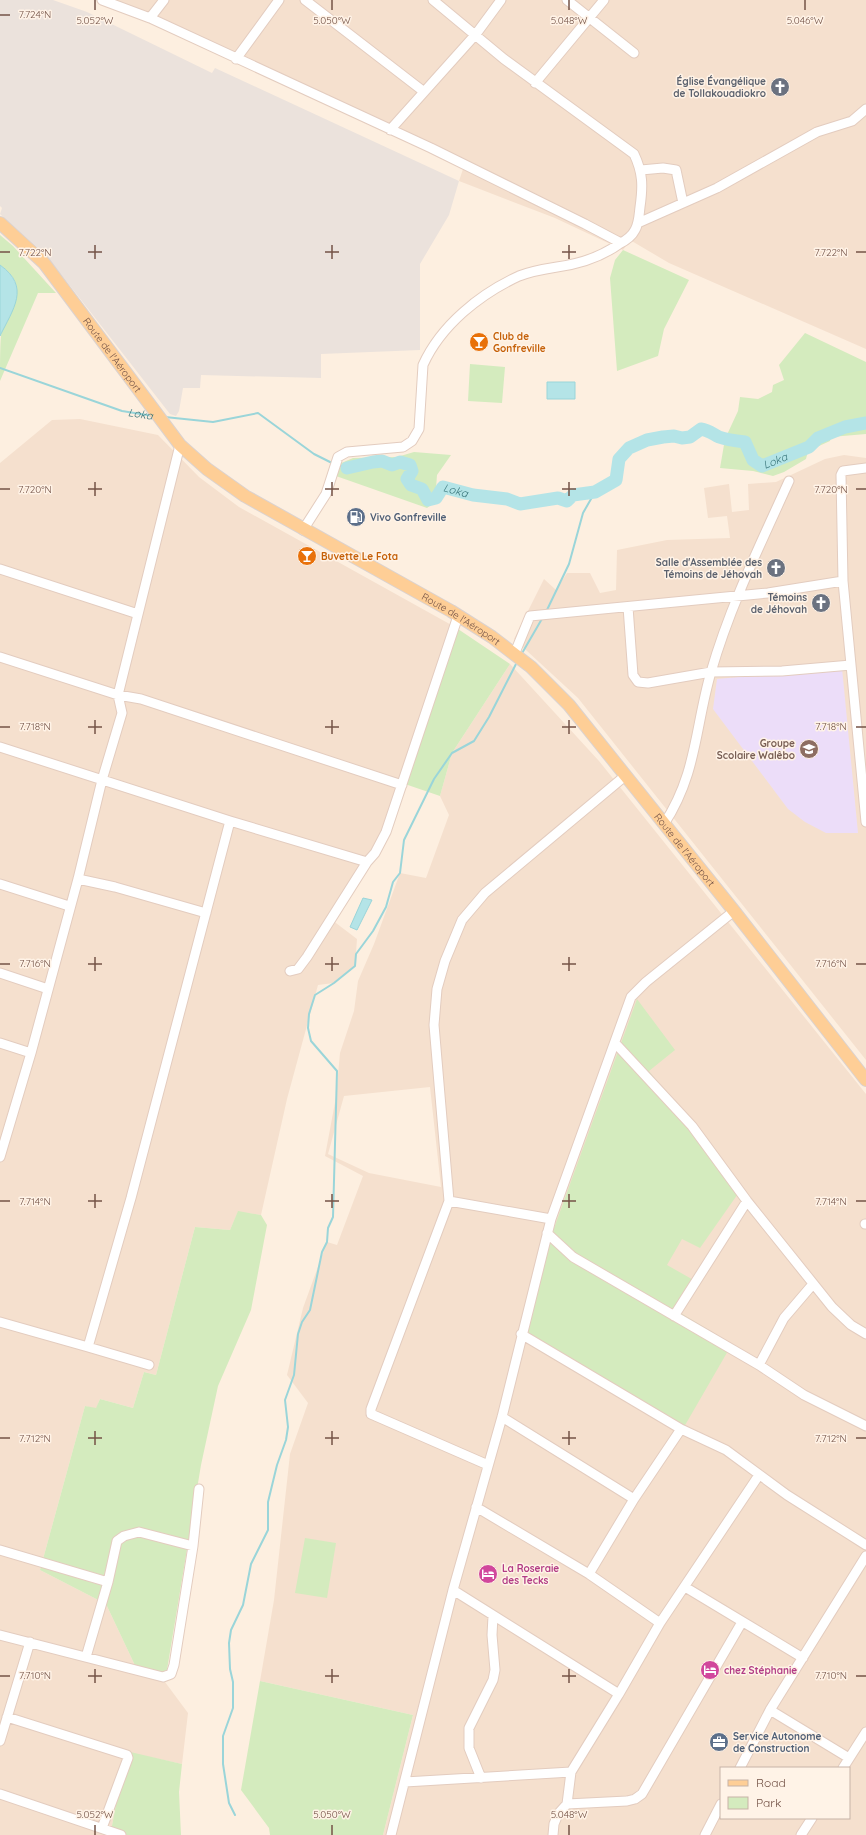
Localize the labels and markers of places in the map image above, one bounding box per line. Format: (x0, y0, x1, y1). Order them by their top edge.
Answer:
place label: Église Évangélique de Tollakouadiokro (673, 75, 766, 100)
church icon: Église Évangélique de Tollakouadiokro (769, 76, 791, 98)
place label: Club de Gonfreville (493, 330, 546, 355)
bar icon: Club de Gonfreville (468, 331, 490, 353)
fuel station icon: Vivo Gonfreville (345, 506, 367, 528)
place label: Vivo Gonfreville (370, 511, 447, 524)
bar icon: Buvette Le Fota (296, 545, 318, 567)
place label: Buvette Le Fota (321, 550, 398, 563)
place label: Salle d'Assemblée des Témoins de Jéhovah (656, 556, 762, 581)
church icon: Salle d'Assemblée des Témoins de Jéhovah (765, 557, 787, 579)
place label: Témoins de Jéhovah (751, 591, 807, 616)
church icon: Témoins de Jéhovah (810, 592, 832, 614)
place label: Groupe Scolaire Walêbo (717, 737, 795, 762)
school or university icon: Groupe Scolaire Walêbo (798, 738, 820, 760)
place label: La Roseraie des Tecks (502, 1562, 559, 1587)
hotel icon: La Roseraie des Tecks (477, 1563, 499, 1585)
hotel icon: chez Stéphanie (699, 1659, 721, 1681)
place label: chez Stéphanie (724, 1664, 797, 1677)
place label: Service Autonome de Construction (733, 1730, 821, 1755)
office icon: Service Autonome de Construction (708, 1731, 730, 1753)

